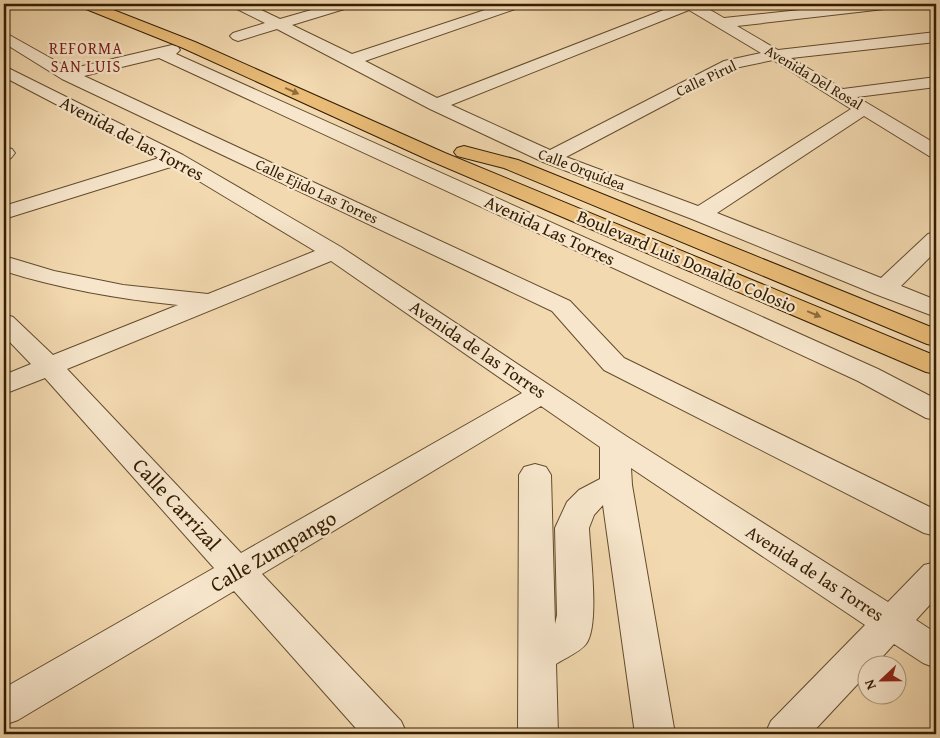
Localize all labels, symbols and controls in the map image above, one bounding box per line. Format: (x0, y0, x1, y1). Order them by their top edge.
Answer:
district label: REFORMA SAN LUIS (49, 36, 123, 78)
street label: Avenida Del Rosal (761, 39, 867, 115)
street label: Calle Pirul (672, 55, 740, 101)
one-way arrow (285, 88, 299, 96)
street label: Avenida de las Torres (55, 89, 209, 187)
street label: Calle Orquídea (536, 143, 628, 195)
street label: Calle Ejido Las Torres (252, 153, 382, 229)
street label: Avenida Las Torres (480, 188, 620, 272)
street label: Boulevard Luis Donaldo Colosio (573, 202, 801, 320)
street label: Avenida de las Torres (404, 293, 552, 405)
one-way arrow (807, 311, 821, 319)
street label: Calle Carrizal (126, 451, 228, 557)
street label: Calle Zumpango (204, 502, 342, 600)
street label: Avenida de las Torres (741, 518, 889, 628)
north arrow (858, 656, 908, 706)
text: N (859, 676, 881, 693)

